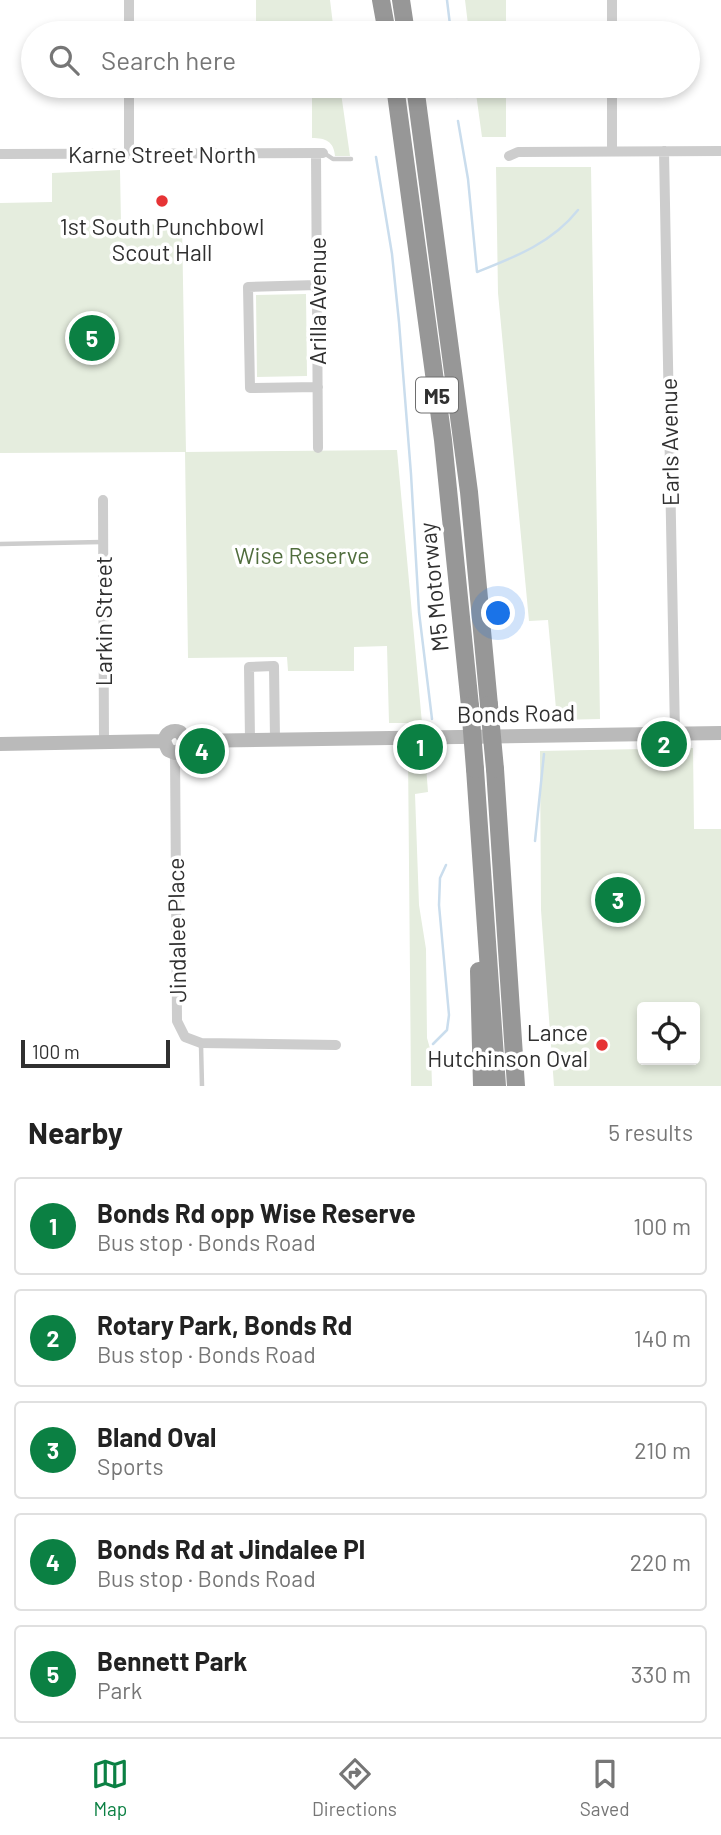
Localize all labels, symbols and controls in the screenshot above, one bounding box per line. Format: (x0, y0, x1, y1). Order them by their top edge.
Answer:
search box (21, 21, 700, 98)
icon: search (45, 41, 83, 79)
text: Search here (101, 44, 236, 75)
street label: Karne Street North (68, 140, 256, 168)
marker: 1st South Punchbowl Scout Hall (154, 193, 170, 209)
place label: 1st South Punchbowl Scout Hall (60, 212, 264, 266)
street label: Arilla Avenue (303, 237, 331, 365)
pin: 5 (69, 312, 115, 364)
road number: M5 (416, 378, 458, 412)
street label: Earls Avenue (654, 378, 684, 506)
street label: M5 Motorway (412, 521, 454, 653)
park label: Wise Reserve (234, 541, 370, 569)
street label: Larkin Street (89, 556, 117, 686)
your location (481, 596, 515, 630)
street label: Bonds Road (457, 698, 575, 728)
pin: 2 (641, 718, 687, 770)
pin: 1 (397, 721, 443, 773)
pin: 4 (179, 725, 225, 777)
street label: Jindalee Place (161, 857, 191, 1003)
pin: 3 (595, 874, 641, 926)
map controls (637, 1002, 700, 1065)
button: locate (637, 1002, 700, 1065)
place label: Lance Hutchinson Oval (427, 1018, 588, 1072)
scale bar (21, 1037, 170, 1069)
marker: Lance Hutchinson Oval (594, 1037, 610, 1053)
text: 100 m (32, 1040, 80, 1063)
text: Nearby (28, 1114, 123, 1150)
text: 5 results (608, 1118, 693, 1146)
text: Bonds Rd opp Wise Reserve (97, 1197, 416, 1228)
text: 1 (49, 1212, 57, 1240)
text: 100 m (633, 1212, 691, 1240)
text: Bus stop · Bonds Road (97, 1228, 316, 1256)
text: Rotary Park, Bonds Rd (97, 1309, 352, 1340)
text: 2 (47, 1324, 59, 1352)
text: 140 m (634, 1324, 691, 1352)
text: Bus stop · Bonds Road (97, 1340, 316, 1368)
text: Bland Oval (97, 1421, 216, 1452)
text: 3 (47, 1436, 59, 1464)
text: 210 m (634, 1436, 691, 1464)
text: Sports (97, 1452, 164, 1480)
text: Bonds Rd at Jindalee Pl (97, 1533, 365, 1564)
text: 4 (46, 1548, 60, 1576)
text: 220 m (630, 1548, 691, 1576)
text: Bus stop · Bonds Road (97, 1564, 316, 1592)
text: Bennett Park (97, 1645, 247, 1676)
text: 5 (47, 1660, 59, 1688)
text: 330 m (631, 1660, 691, 1688)
text: Park (97, 1676, 142, 1704)
tab: Map (91, 1755, 129, 1820)
tab: Directions (312, 1755, 397, 1820)
tab: Saved (580, 1755, 630, 1820)

